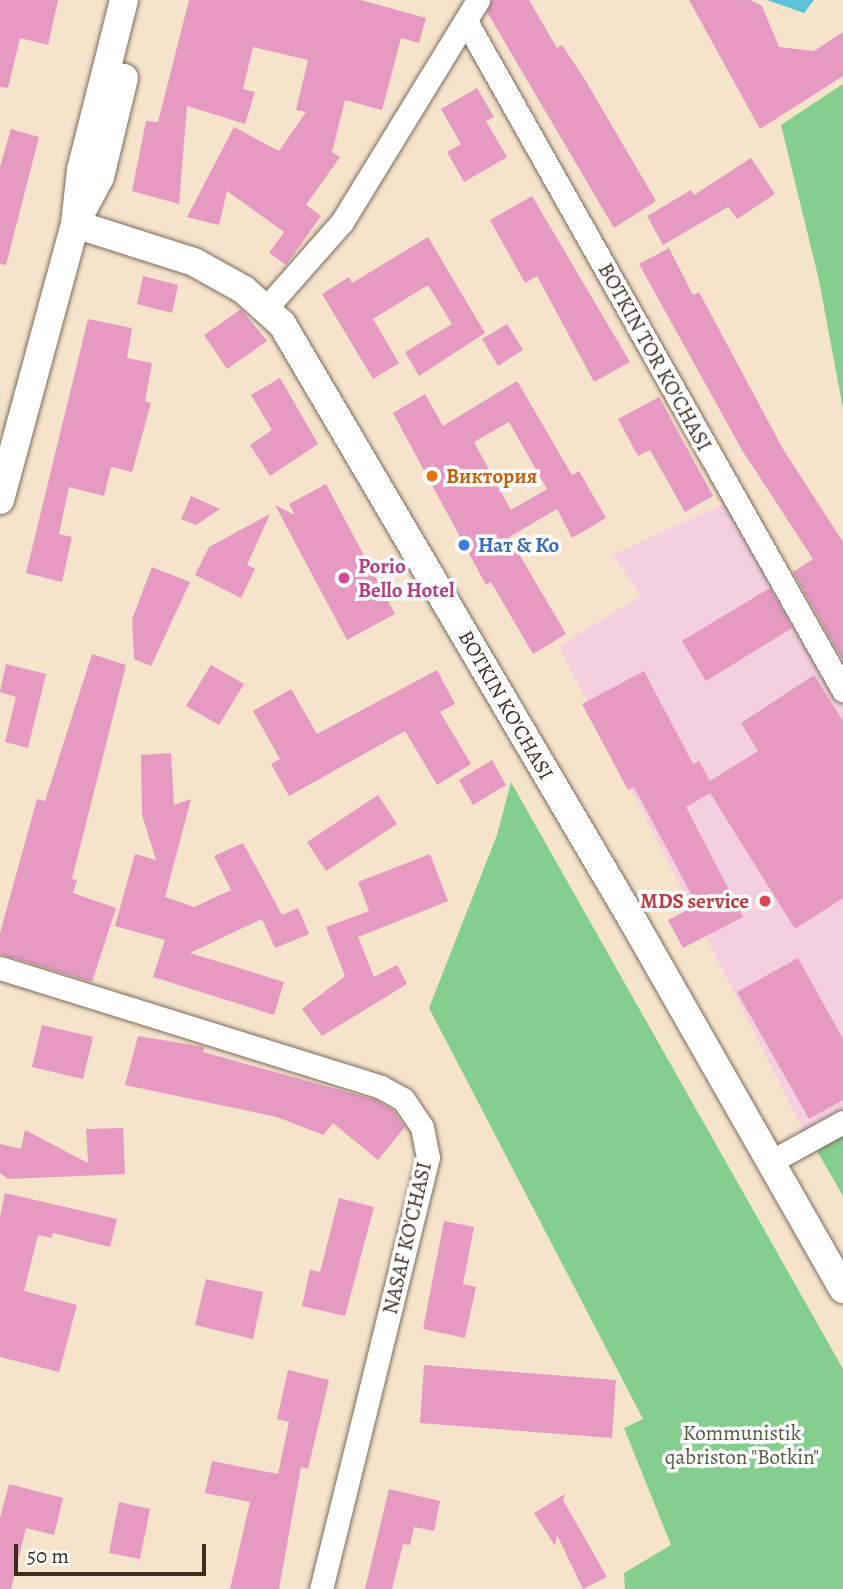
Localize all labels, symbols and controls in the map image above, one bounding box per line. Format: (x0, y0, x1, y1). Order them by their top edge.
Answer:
street label: BOTKIN TOR KO'CHASI (593, 259, 717, 455)
place label: Виктория (446, 463, 537, 489)
marker: Виктория (424, 468, 440, 484)
place label: Нат & Ко (478, 532, 559, 558)
marker: Нат & Ко (456, 537, 472, 553)
place label: Porio Bello Hotel (358, 553, 454, 603)
marker: Porio Bello Hotel (336, 570, 352, 586)
street label: BOTKIN KO'CHASI (453, 626, 559, 784)
place label: MDS service (640, 888, 749, 914)
marker: MDS service (755, 891, 775, 911)
street label: NASAF KO'CHASI (377, 1159, 437, 1317)
park label: Kommunistik qabriston "Botkin" (664, 1420, 820, 1470)
scale bar (18, 1530, 210, 1574)
text: 50 m (27, 1542, 69, 1570)

